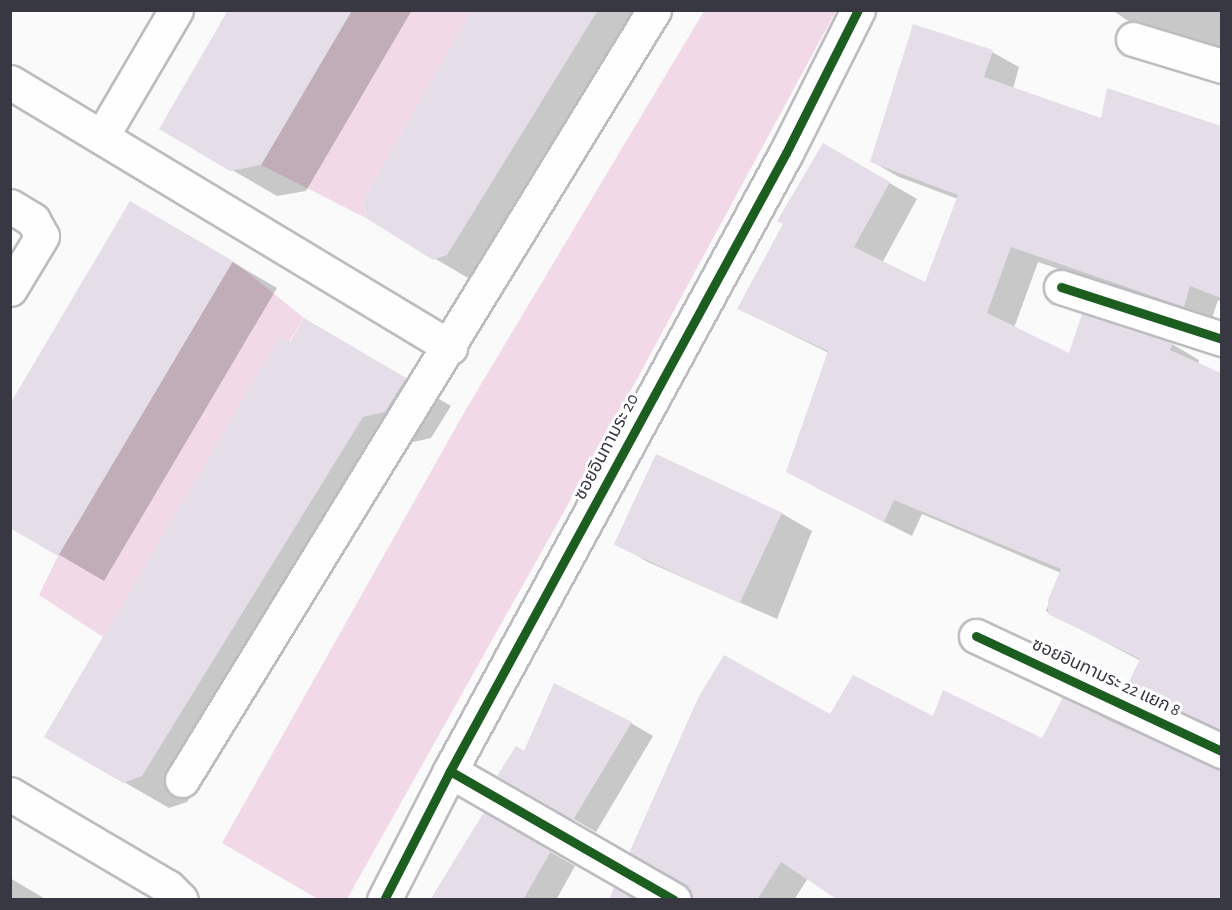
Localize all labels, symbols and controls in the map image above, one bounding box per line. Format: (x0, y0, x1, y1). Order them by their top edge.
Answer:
street label: ซอยอินทามระ 20 (570, 390, 644, 504)
street label: ซอยอินทามระ 22 แยก 8 (1028, 634, 1184, 722)

